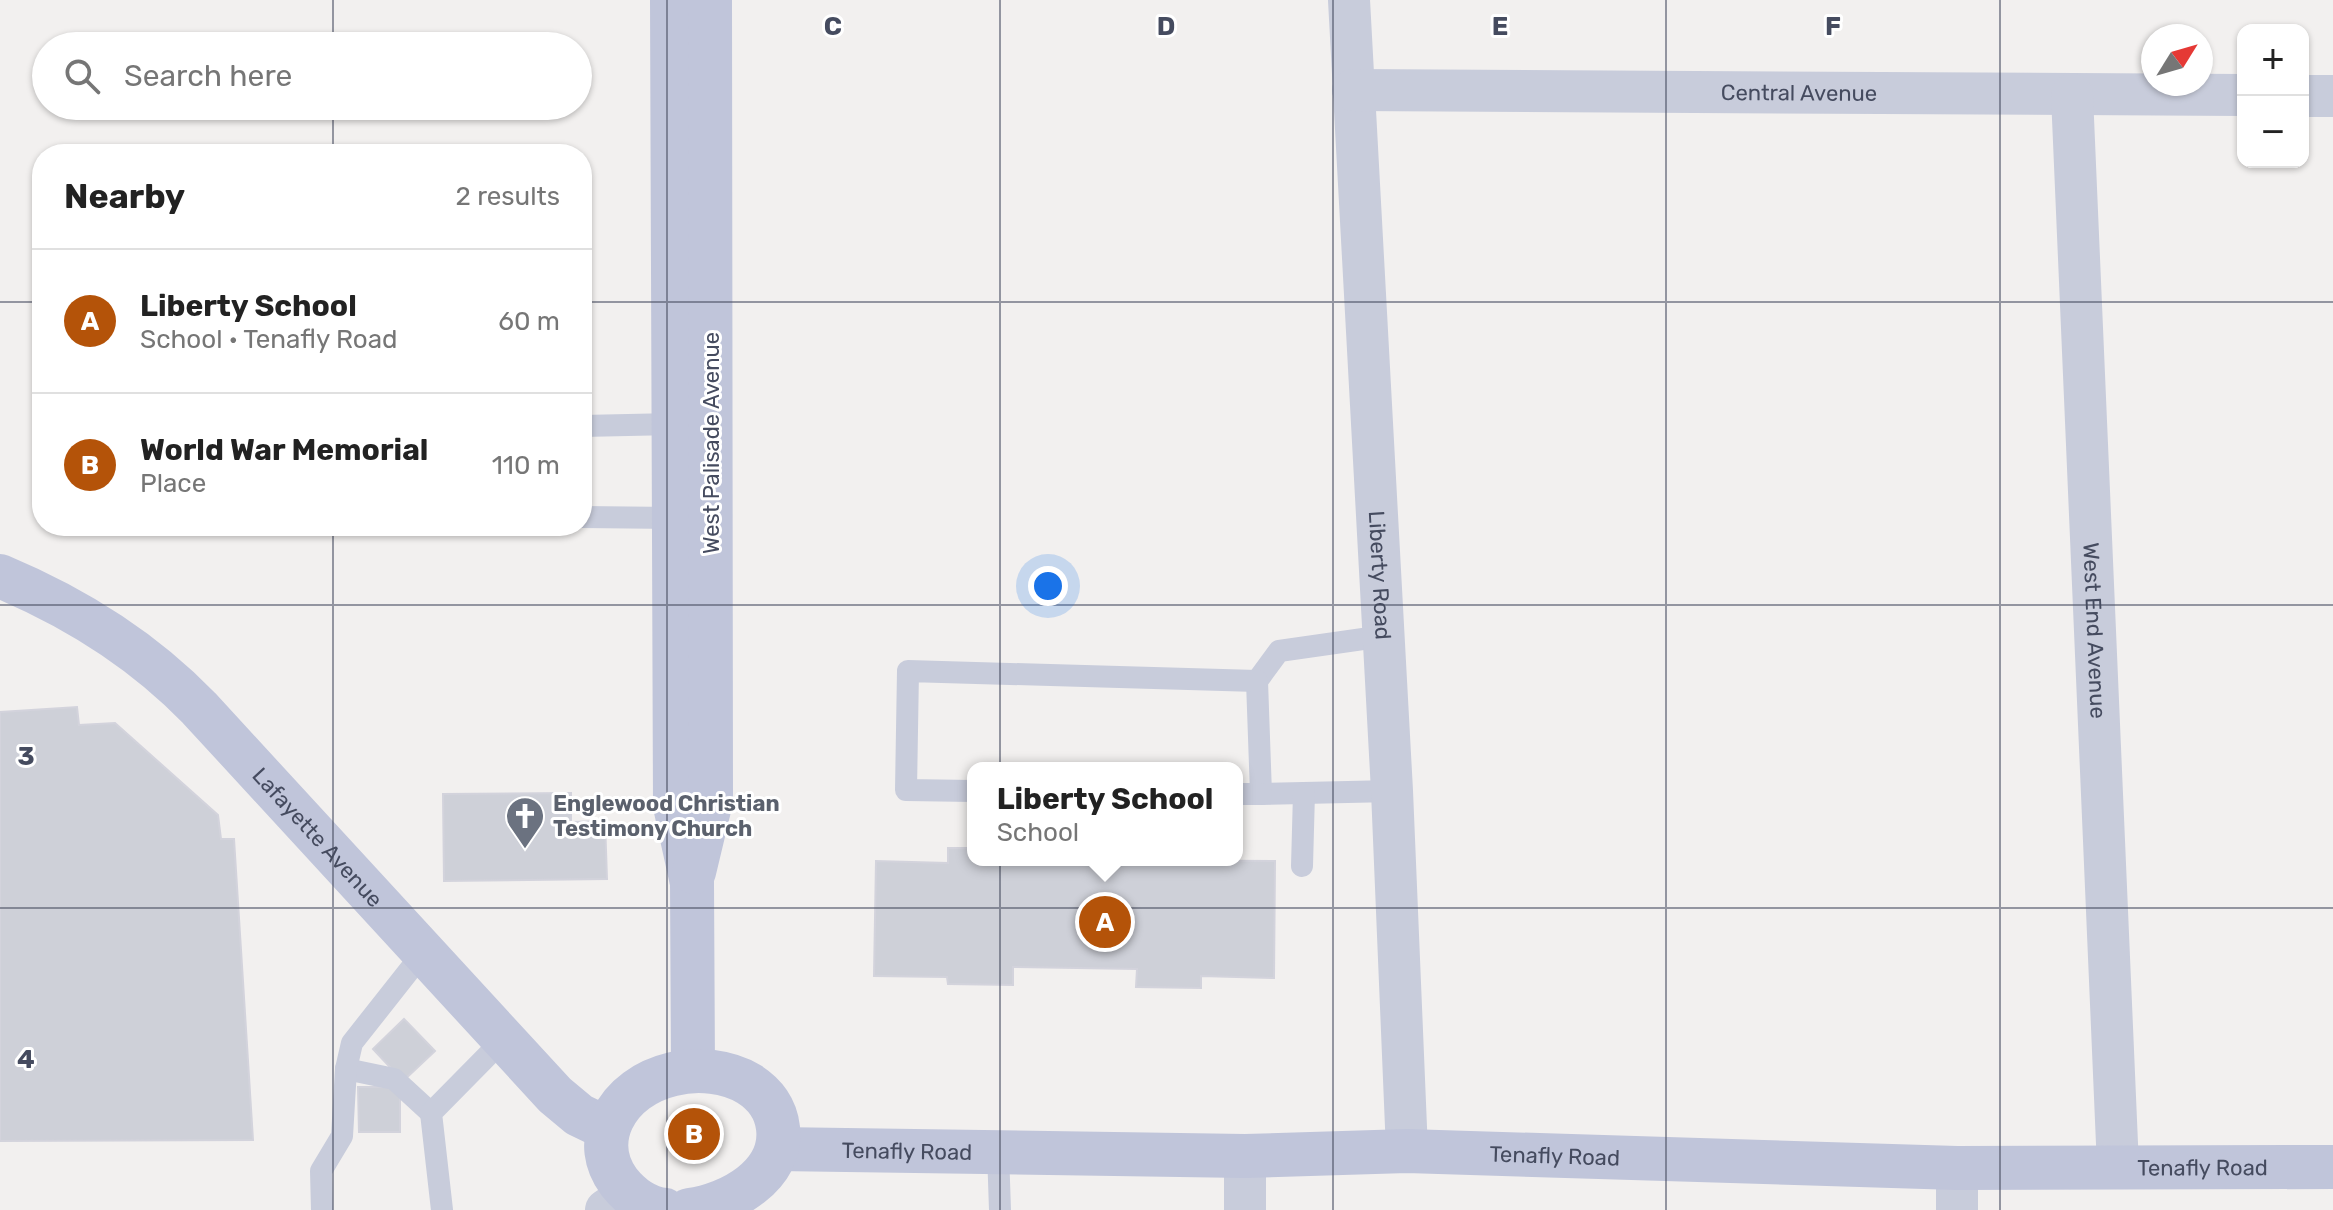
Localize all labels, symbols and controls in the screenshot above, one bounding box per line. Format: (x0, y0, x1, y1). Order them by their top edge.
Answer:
text: C (824, 11, 842, 42)
text: D (1157, 11, 1175, 42)
text: E (1492, 11, 1508, 42)
text: F (1825, 11, 1841, 42)
north arrow (2141, 24, 2213, 96)
map controls (2237, 24, 2309, 168)
button: + (2237, 24, 2309, 96)
search box (32, 32, 592, 120)
icon: search (60, 54, 104, 98)
text: Search here (124, 58, 292, 94)
street label: Central Avenue (1721, 79, 1877, 107)
button: − (2237, 96, 2309, 168)
text: Nearby (64, 176, 185, 217)
text: 2 results (456, 181, 560, 212)
text: Liberty School (140, 288, 357, 324)
text: A (81, 306, 99, 337)
text: 60 m (498, 306, 560, 337)
text: School · Tenafly Road (140, 324, 398, 355)
street label: West Palisade Avenue (698, 332, 725, 554)
text: World War Memorial (140, 432, 428, 468)
text: B (81, 450, 99, 481)
text: 110 m (492, 450, 560, 481)
text: Place (140, 468, 206, 499)
street label: Liberty Road (1363, 510, 1397, 640)
street label: West End Avenue (2077, 542, 2112, 719)
your location (1028, 566, 1068, 606)
text: 3 (17, 741, 35, 772)
street label: Lafayette Avenue (247, 762, 388, 913)
popup (967, 762, 1243, 866)
text: Liberty School (997, 781, 1213, 817)
place label: Englewood Christian Testimony Church (553, 790, 780, 842)
church icon: Englewood Christian Testimony Church (504, 795, 546, 850)
text: School (997, 817, 1079, 848)
pin: A (1079, 892, 1131, 952)
text: 4 (17, 1044, 35, 1075)
pin: B (668, 1104, 720, 1164)
street label: Tenafly Road (841, 1137, 973, 1166)
street label: Tenafly Road (1489, 1141, 1621, 1172)
street label: Tenafly Road (2137, 1154, 2268, 1182)

